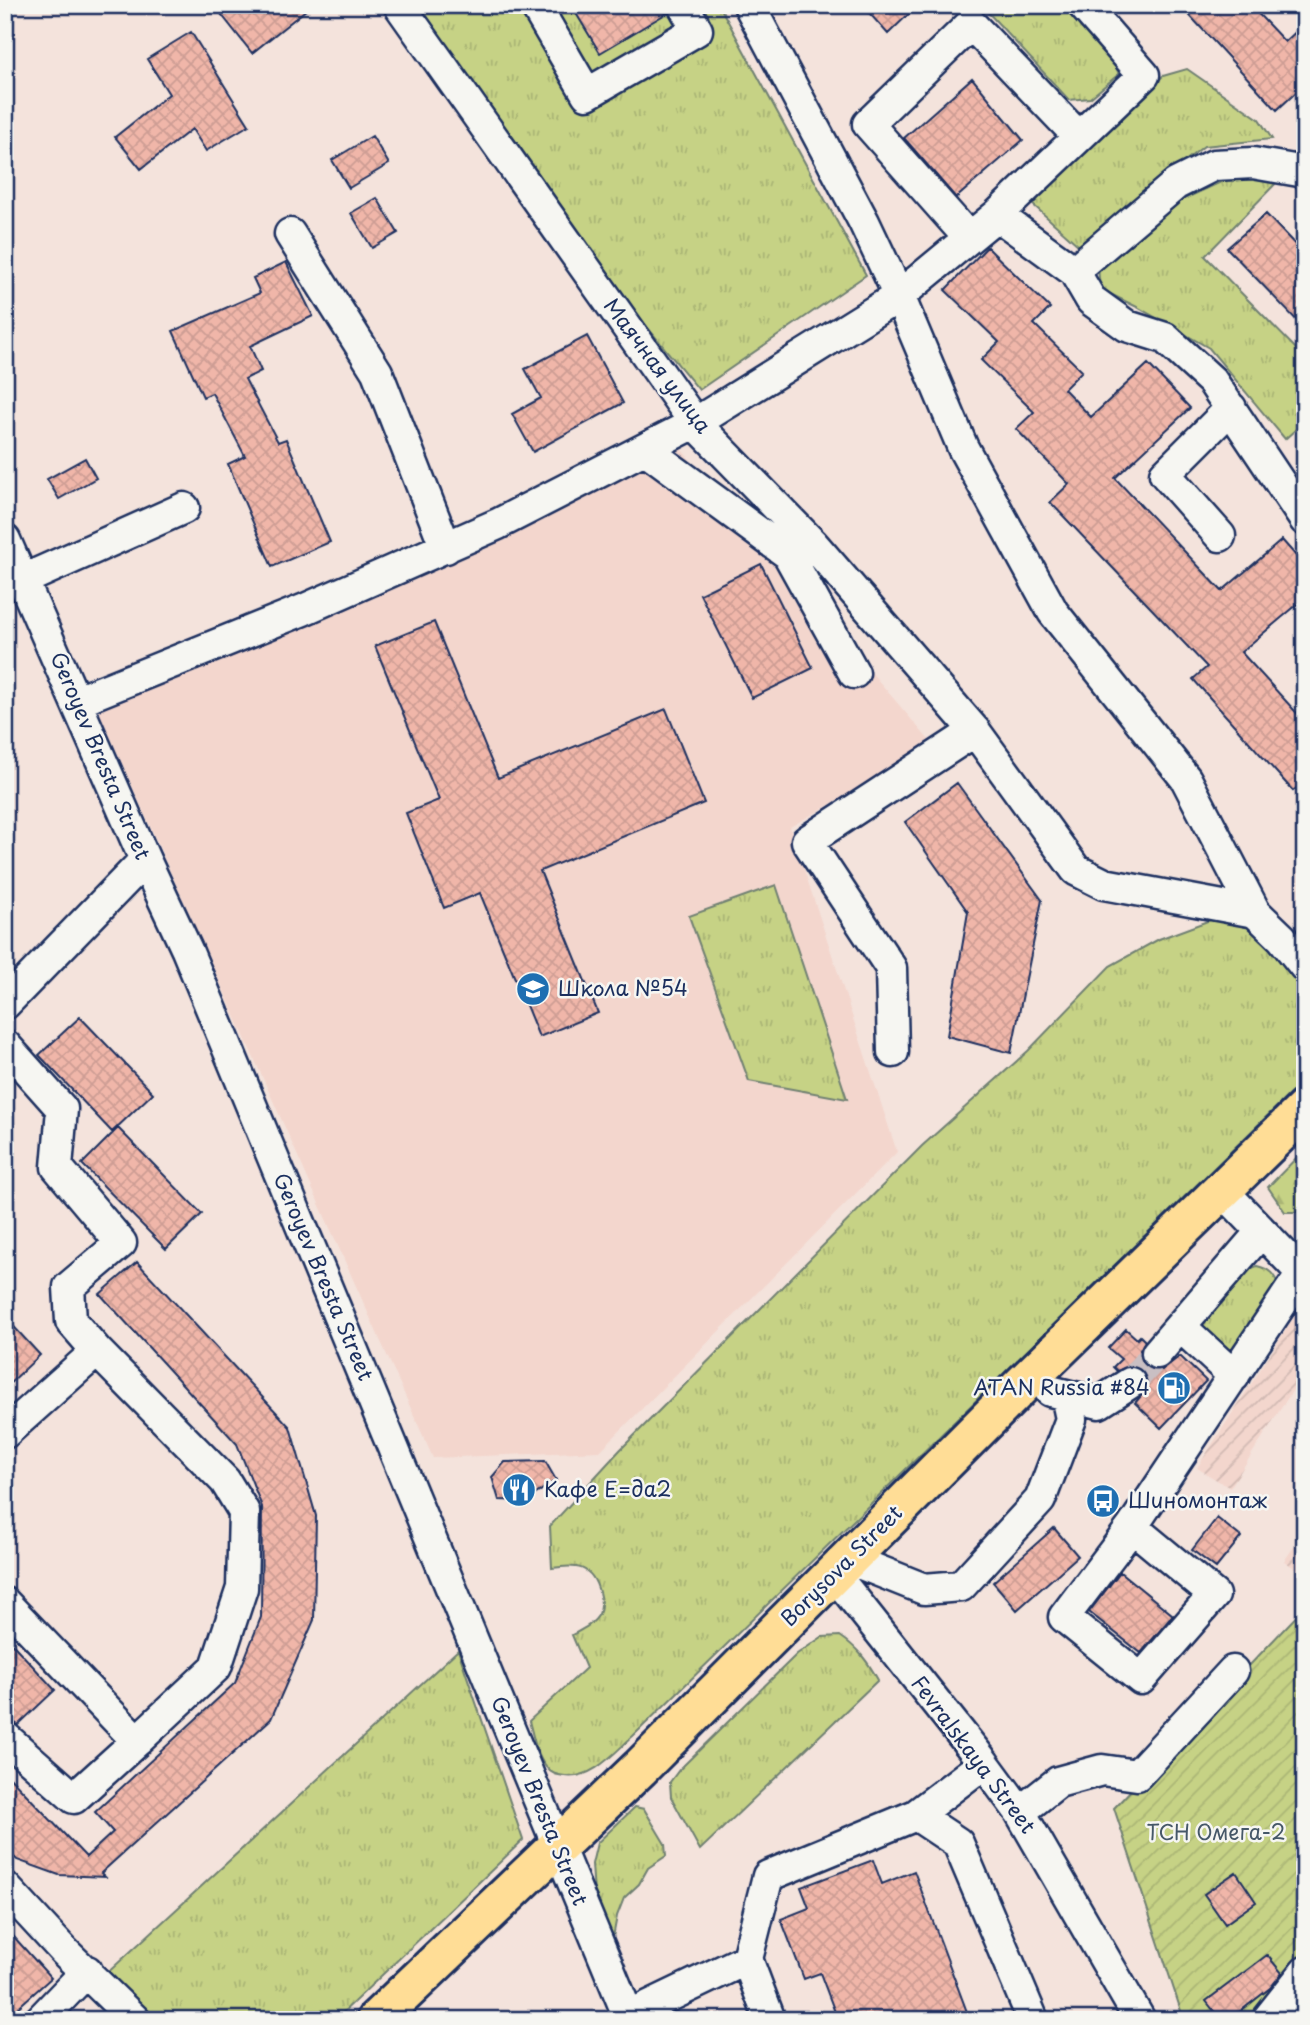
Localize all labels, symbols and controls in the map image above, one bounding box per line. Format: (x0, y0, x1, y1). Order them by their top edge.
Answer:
street label: Маячная улица (597, 290, 721, 440)
street label: Geroyev Bresta Street (43, 646, 160, 864)
school or university icon: Школа №54 (514, 970, 552, 1008)
place label: Школа №54 (558, 971, 688, 1003)
street label: Geroyev Bresta Street (266, 1167, 383, 1385)
fuel station icon: ATAN Russia #84 (1155, 1369, 1193, 1407)
place label: ATAN Russia #84 (973, 1370, 1150, 1402)
restaurant icon: Кафе Е=да2 (500, 1471, 538, 1509)
place label: Кафе Е=да2 (544, 1472, 671, 1504)
bus stop icon: Шиномонтаж (1084, 1482, 1122, 1520)
place label: Шиномонтаж (1128, 1483, 1268, 1515)
street label: Borysova Street (772, 1496, 909, 1633)
street label: Fevralskaya Street (905, 1668, 1045, 1839)
street label: Geroyev Bresta Street (484, 1691, 598, 1910)
park label: ТСН Омега-2 (1146, 1815, 1286, 1847)

